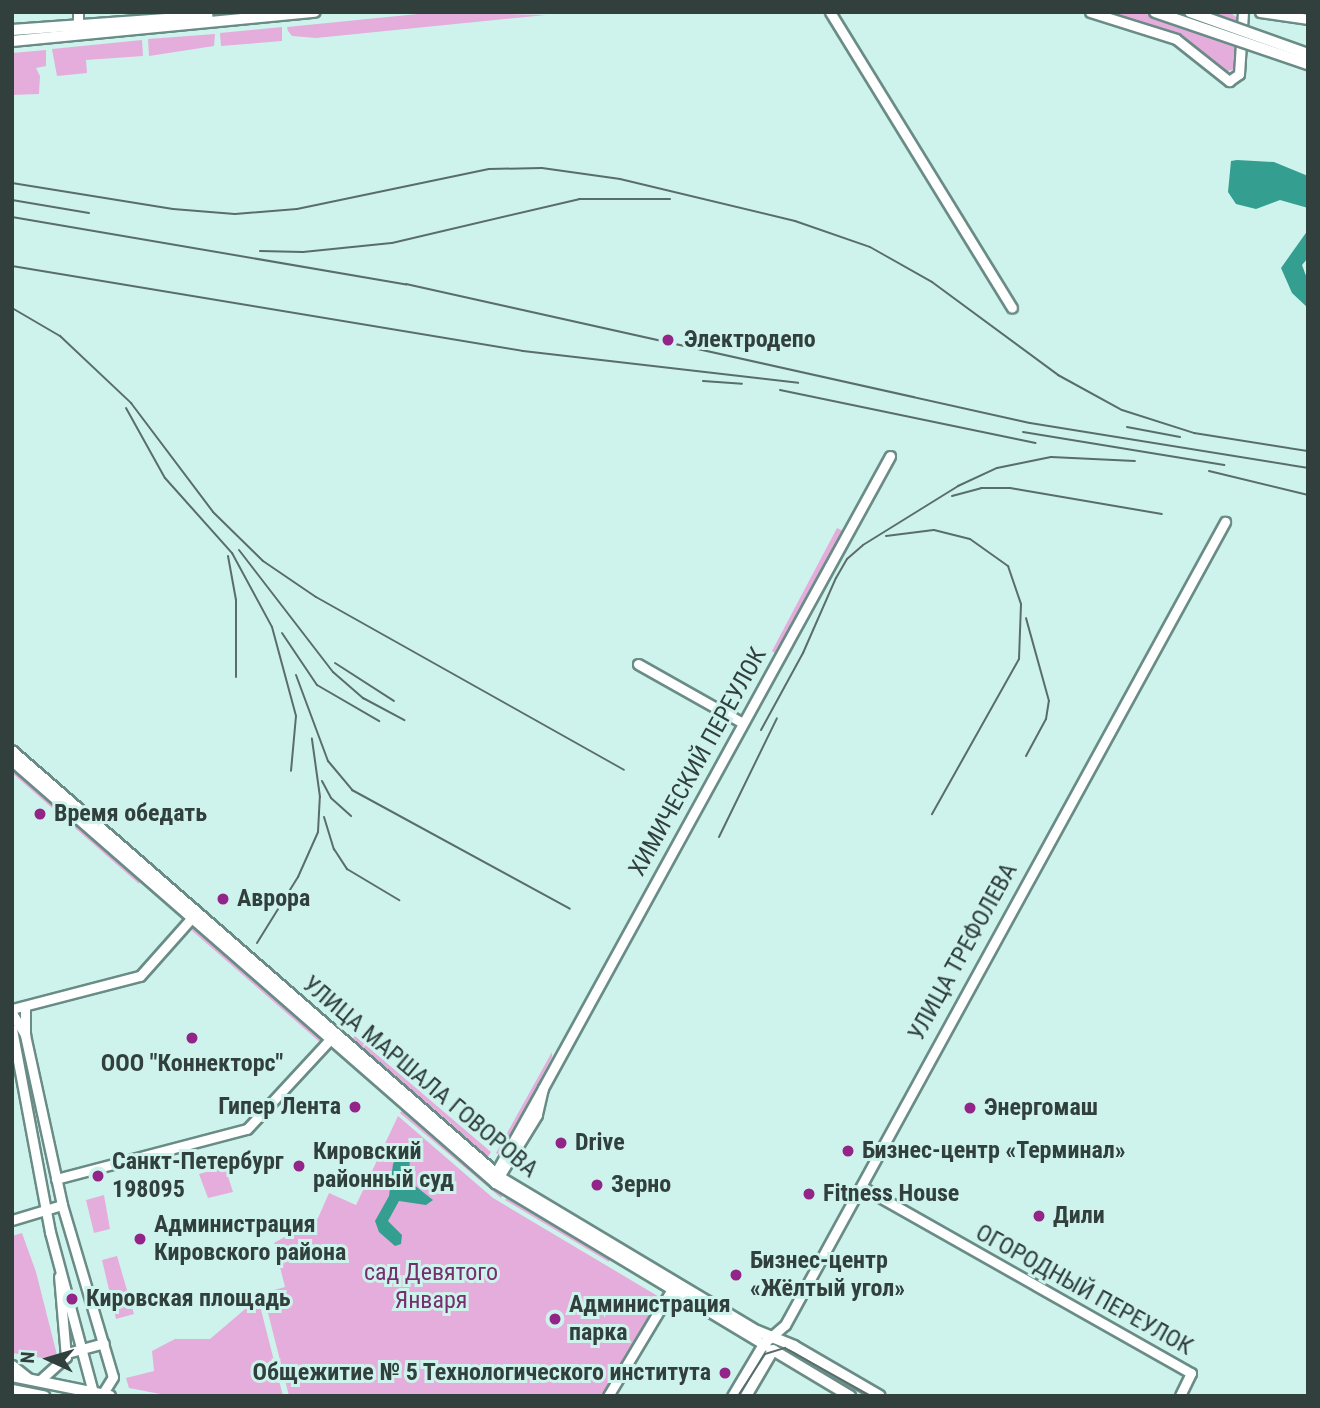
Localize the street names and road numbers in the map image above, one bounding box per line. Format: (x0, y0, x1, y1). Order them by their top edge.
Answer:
street label: ХИМИЧЕСКИЙ ПЕРЕУЛОК (623, 643, 773, 881)
street label: УЛИЦА ТРЕФОЛЕВА (902, 858, 1024, 1046)
street label: УЛИЦА МАРШАЛА ГОВОРОВА (297, 970, 543, 1184)
street label: ОГОРОДНЫЙ ПЕРЕУЛОК (970, 1218, 1198, 1362)

